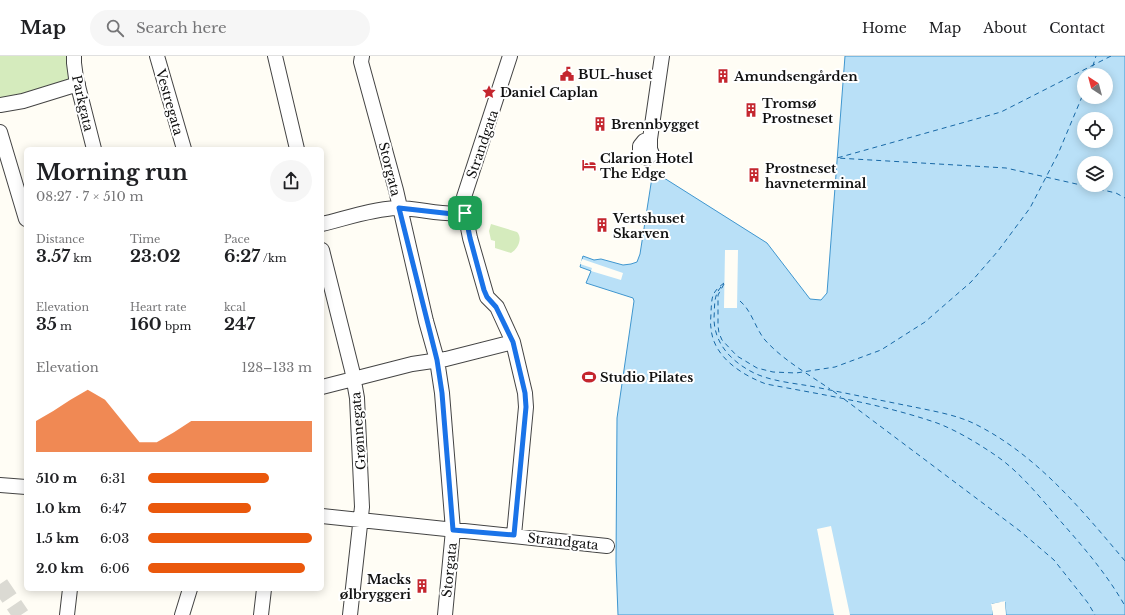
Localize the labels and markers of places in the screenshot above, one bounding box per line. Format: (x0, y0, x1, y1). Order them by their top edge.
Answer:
public building icon: BUL-huset (559, 66, 575, 82)
place label: BUL-huset (578, 66, 653, 83)
building icon: Amundsengården (715, 68, 731, 84)
place label: Amundsengården (733, 68, 858, 85)
place icon: Daniel Caplan (481, 84, 497, 100)
place label: Daniel Caplan (500, 84, 598, 101)
place label: Tromsø Prostneset (762, 95, 833, 127)
building icon: Tromsø Prostneset (743, 102, 759, 118)
building icon: Brennbygget (592, 116, 608, 132)
place label: Brennbygget (611, 116, 699, 133)
place label: Clarion Hotel The Edge (600, 150, 694, 182)
hotel icon: Clarion Hotel The Edge (581, 157, 597, 173)
place label: Prostneset havneterminal (765, 160, 867, 192)
building icon: Prostneset havneterminal (746, 167, 762, 183)
pin (448, 196, 482, 230)
place label: Vertshuset Skarven (612, 210, 685, 242)
building icon: Vertshuset Skarven (594, 217, 610, 233)
sports icon: Studio Pilates (581, 369, 597, 385)
place label: Studio Pilates (600, 369, 693, 386)
place label: Macks ølbryggeri (340, 571, 411, 603)
building icon: Macks ølbryggeri (414, 578, 430, 594)

